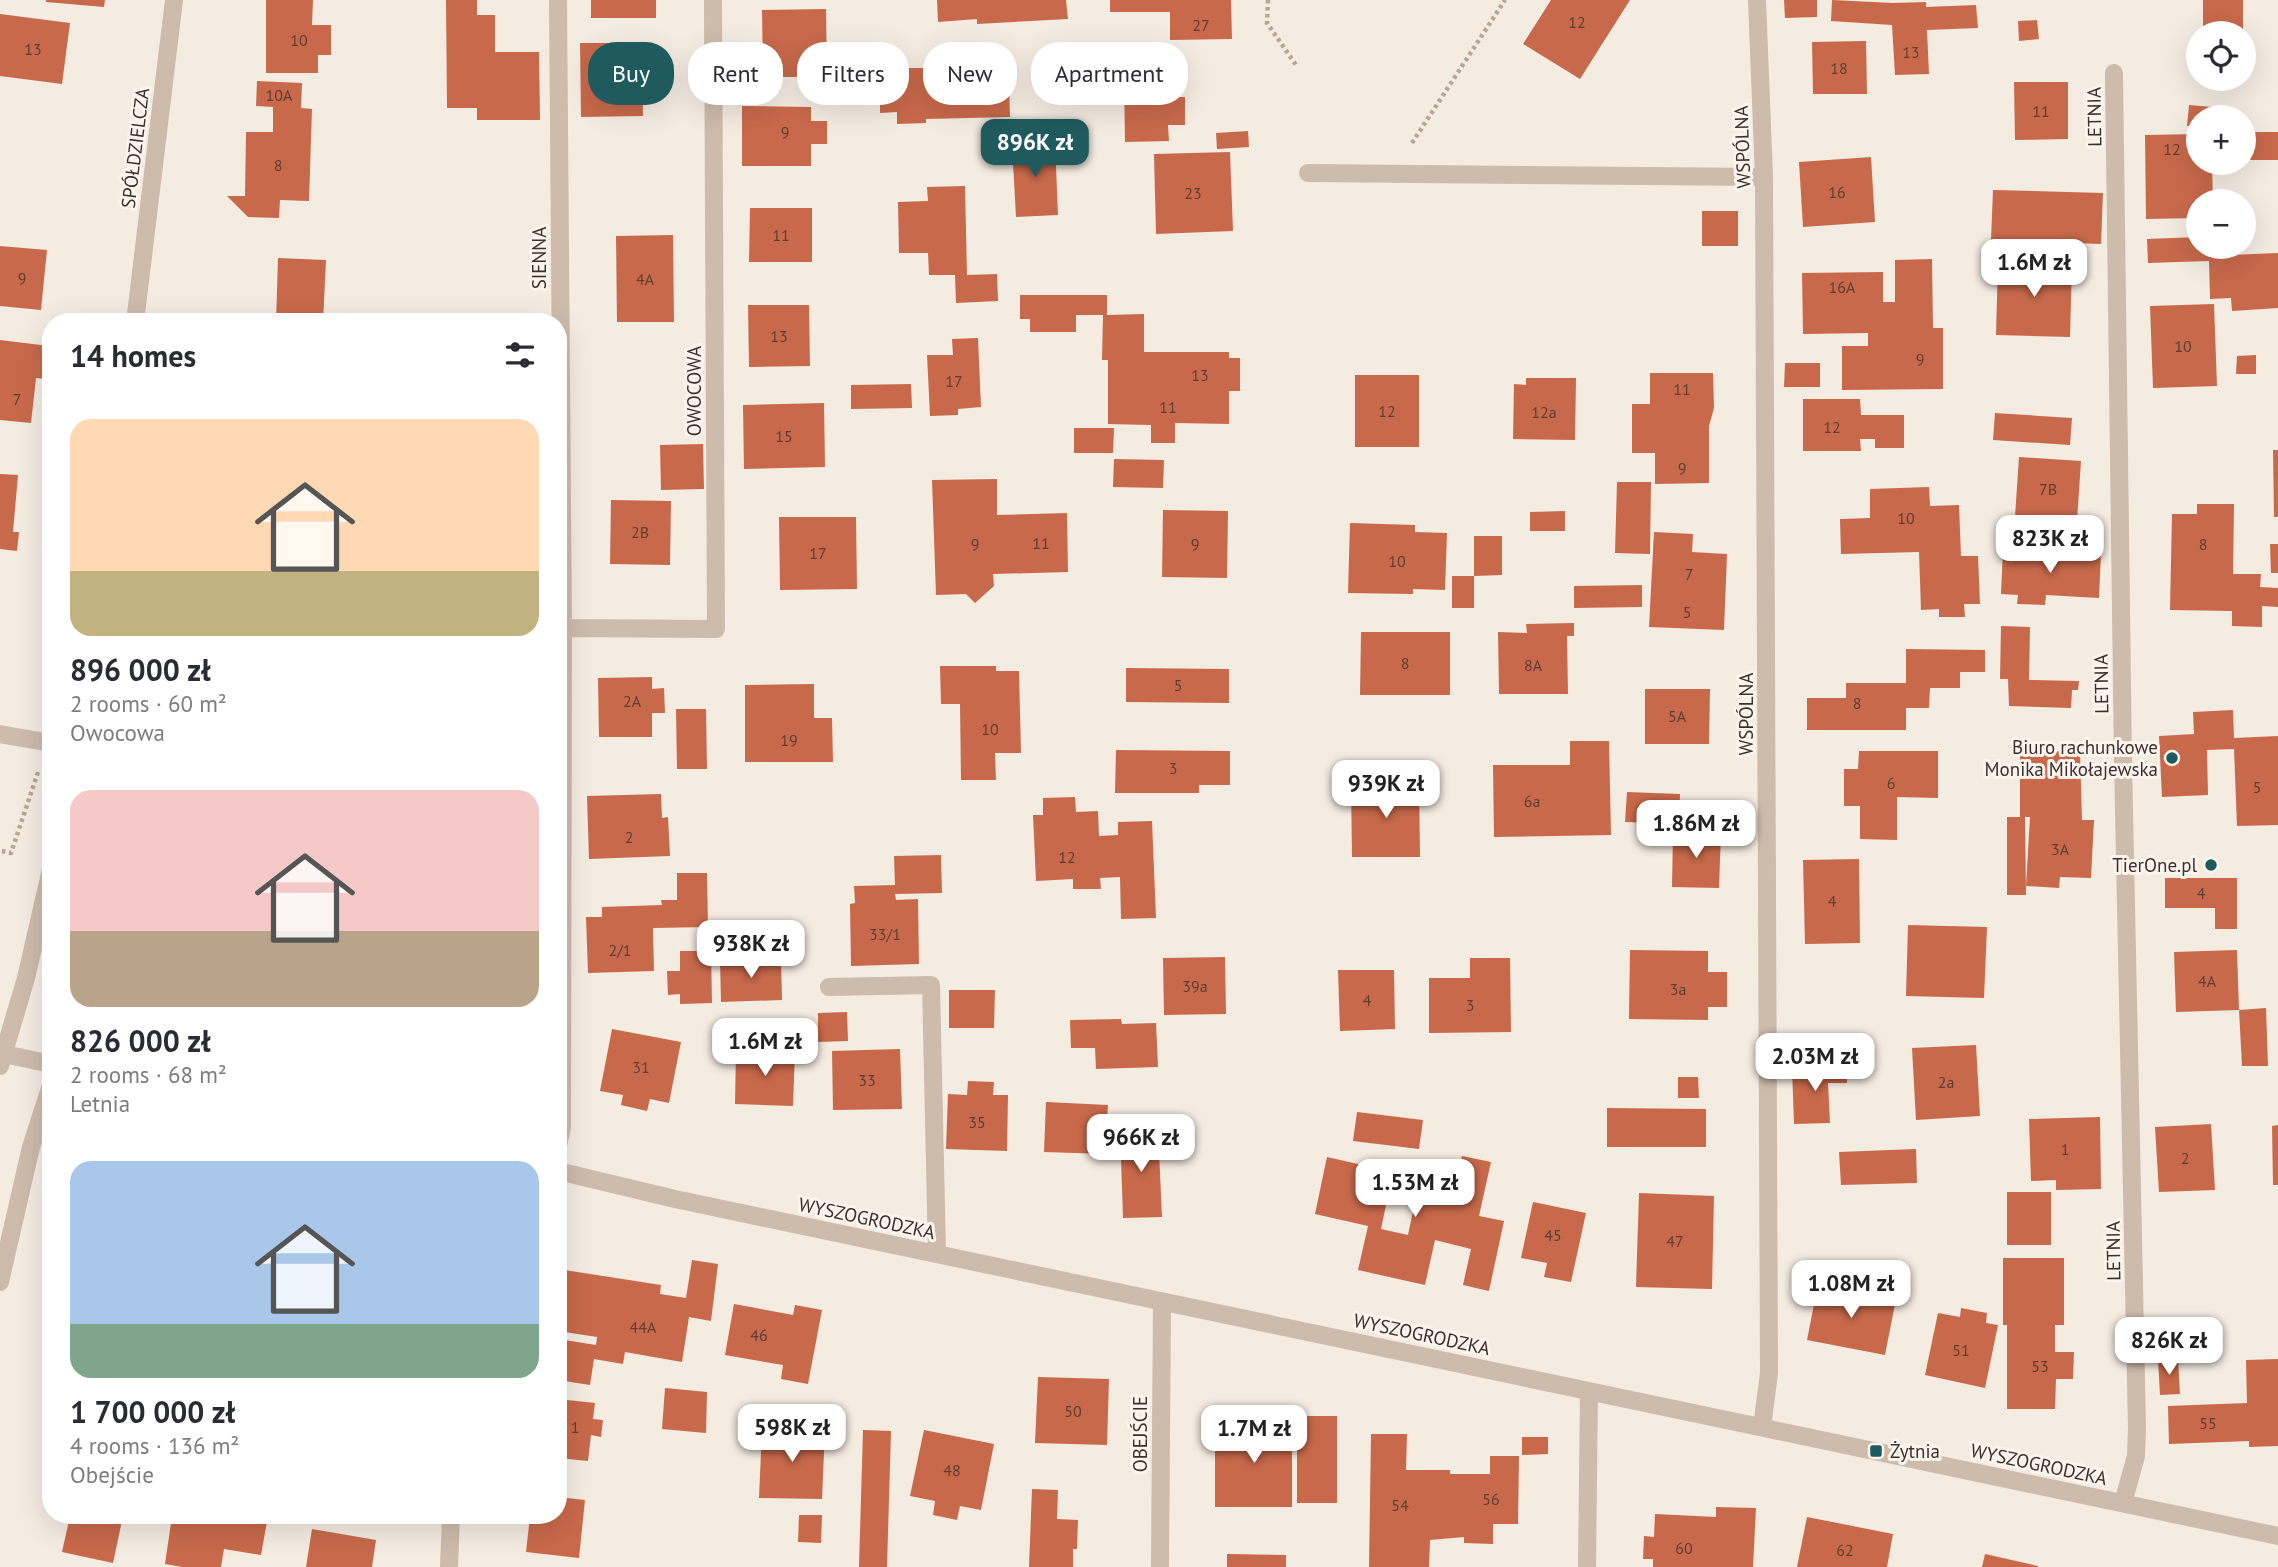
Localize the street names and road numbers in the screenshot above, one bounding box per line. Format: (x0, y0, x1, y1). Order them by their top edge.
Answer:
street label: SPÓŁDZIELCZA (116, 86, 154, 210)
street label: LETNIA (2081, 87, 2107, 147)
street label: WSPÓLNA (1729, 105, 1755, 189)
street label: SIENNA (527, 227, 551, 289)
street label: OWOCOWA (682, 346, 706, 436)
street label: LETNIA (2088, 654, 2114, 714)
street label: WSPÓLNA (1734, 673, 1758, 755)
street label: WYSZOGRODZKA (797, 1192, 937, 1244)
street label: LETNIA (2100, 1221, 2126, 1281)
street label: WYSZOGRODZKA (1352, 1308, 1492, 1360)
street label: OBEJŚCIE (1128, 1396, 1152, 1472)
street label: WYSZOGRODZKA (1969, 1438, 2109, 1490)

